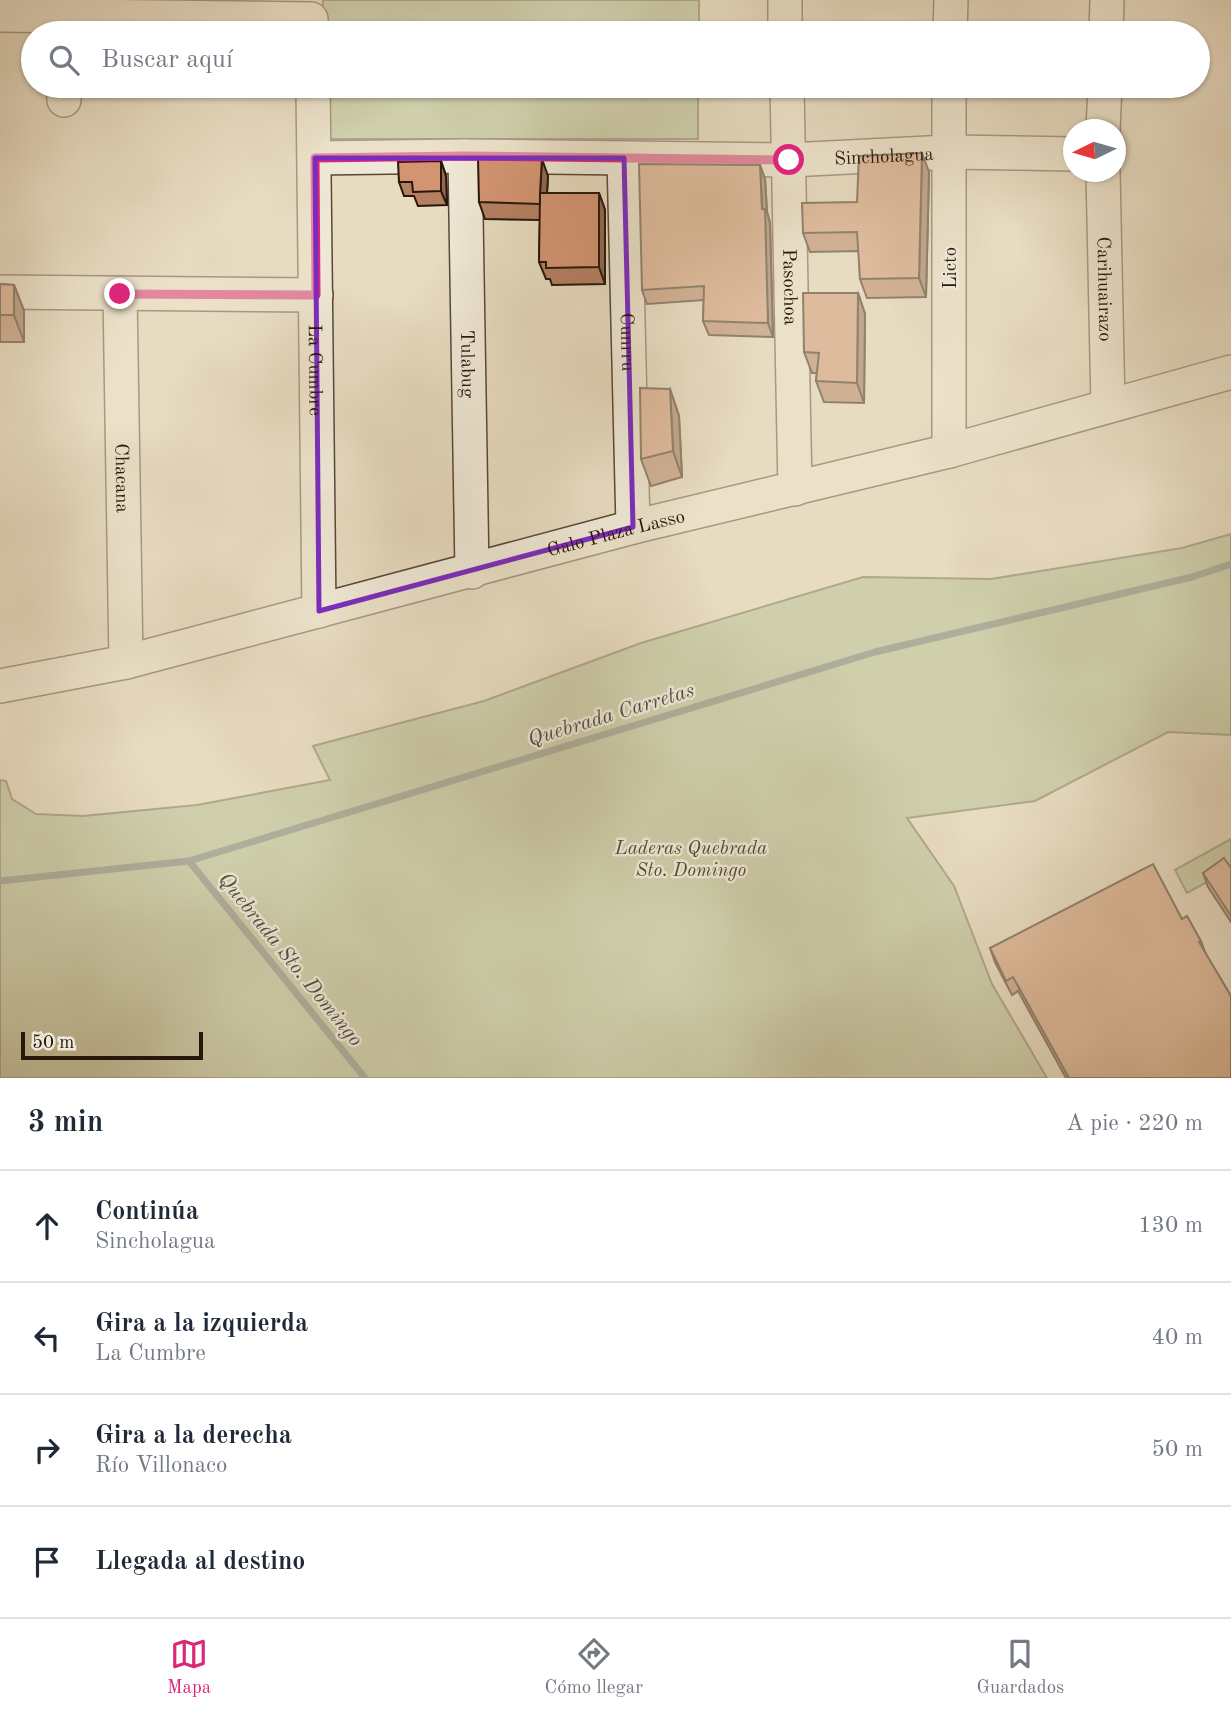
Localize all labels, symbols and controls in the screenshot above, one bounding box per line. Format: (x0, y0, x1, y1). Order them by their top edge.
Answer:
search box (21, 21, 1210, 98)
icon: search (45, 41, 83, 79)
text: Buscar aquí (101, 47, 233, 73)
north arrow (1063, 119, 1126, 182)
route start (773, 144, 804, 175)
street label: Sincholagua (834, 146, 935, 170)
street label: Carihuairazo (1092, 236, 1114, 342)
street label: Licto (942, 247, 961, 289)
street label: Pasochoa (778, 249, 799, 326)
route end (104, 278, 135, 309)
street label: Cunrru (616, 312, 636, 372)
street label: La Cumbre (304, 324, 324, 416)
street label: Tulabug (456, 330, 476, 399)
street label: Chacana (110, 443, 131, 514)
street label: Galo Plaza Lasso (545, 508, 687, 561)
water label: Quebrada Carretas (526, 680, 697, 751)
park label: Laderas Quebrada Sto. Domingo (614, 840, 767, 881)
water label: Quebrada Sto. Domingo (214, 869, 366, 1051)
scale bar (21, 1029, 203, 1061)
text: 50 m (32, 1034, 74, 1053)
text: 3 min (28, 1108, 103, 1138)
text: A pie · 220 m (1066, 1112, 1203, 1135)
text: Continúa (95, 1199, 199, 1225)
icon: ahead (28, 1207, 66, 1245)
text: 130 m (1138, 1214, 1203, 1237)
text: Sincholagua (95, 1230, 215, 1253)
text: Gira a la izquierda (95, 1311, 308, 1337)
icon: left (28, 1319, 66, 1357)
text: 40 m (1152, 1326, 1203, 1349)
text: La Cumbre (95, 1342, 206, 1365)
text: Gira a la derecha (95, 1423, 292, 1449)
icon: right (28, 1431, 66, 1469)
text: 50 m (1152, 1438, 1203, 1461)
text: Río Villonaco (95, 1454, 228, 1477)
icon: arrive (28, 1543, 66, 1581)
text: Llegada al destino (95, 1549, 305, 1575)
tab: Mapa (167, 1635, 211, 1700)
tab: Cómo llegar (545, 1635, 643, 1700)
tab: Guardados (976, 1635, 1064, 1700)

